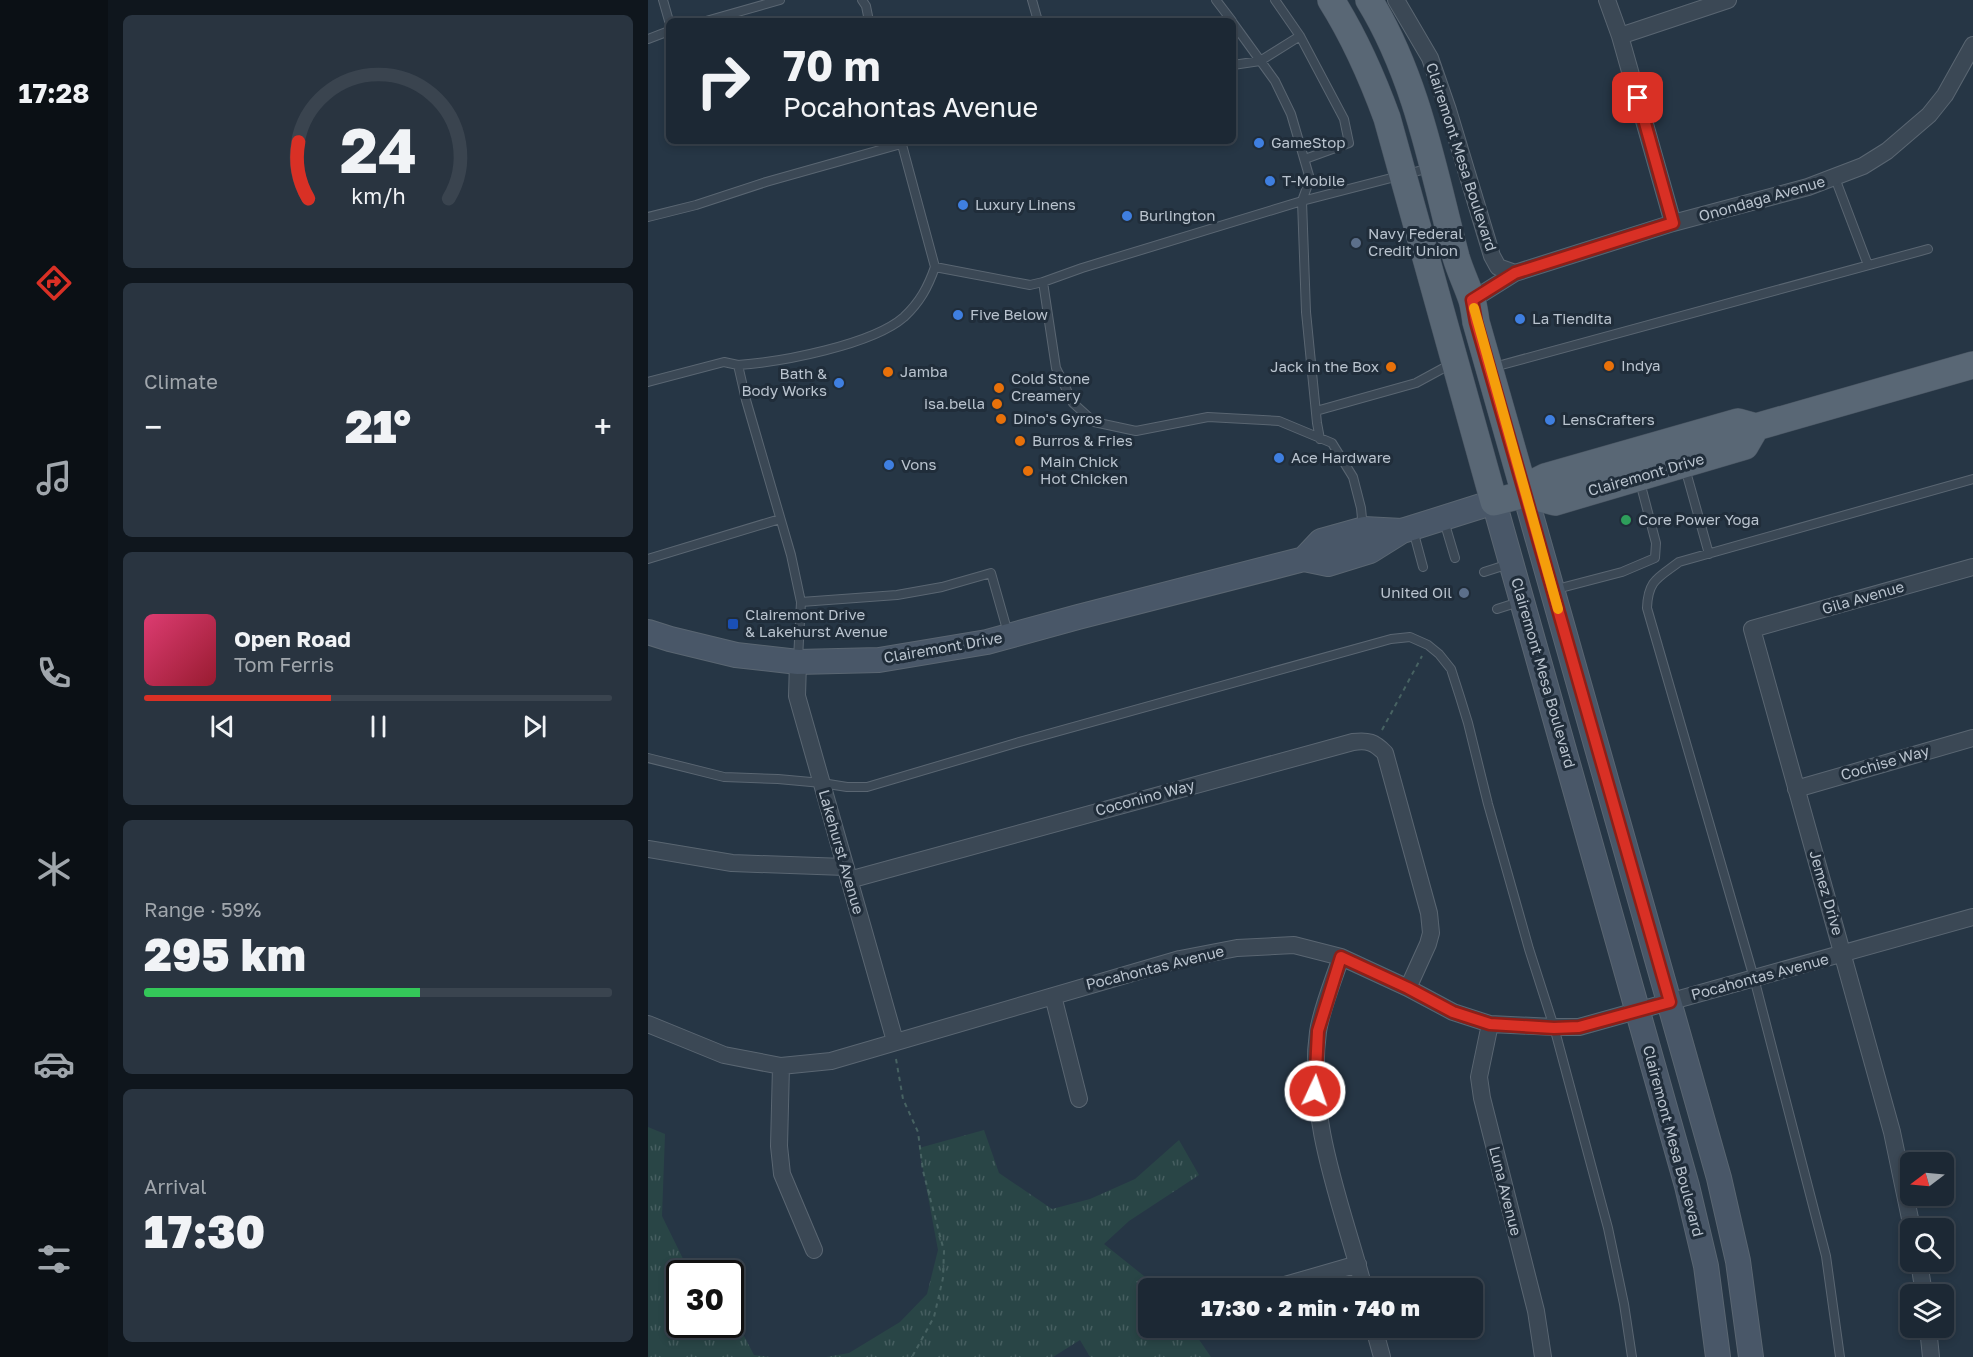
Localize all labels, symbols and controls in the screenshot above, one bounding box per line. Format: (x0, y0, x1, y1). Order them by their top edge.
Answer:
text: 70 m (783, 40, 880, 90)
icon: right (684, 42, 762, 120)
street label: Clairemont Mesa Boulevard (1423, 60, 1501, 253)
pin (1612, 72, 1663, 123)
text: 17:28 (18, 77, 90, 109)
icon: arrive (1621, 81, 1654, 114)
text: Pocahontas Avenue (783, 91, 1038, 123)
text: 24 (339, 112, 417, 187)
place label: GameStop (1271, 133, 1346, 151)
marker: GameStop (1252, 136, 1266, 150)
place label: T-Mobile (1282, 171, 1345, 189)
street label: Onondaga Avenue (1696, 171, 1827, 225)
marker: T-Mobile (1263, 174, 1277, 188)
text: km/h (351, 183, 405, 209)
place label: Luxury Linens (975, 195, 1076, 213)
marker: Luxury Linens (956, 198, 970, 212)
place label: Burlington (1139, 206, 1215, 224)
marker: Burlington (1120, 209, 1134, 223)
place label: Navy Federal Credit Union (1368, 224, 1463, 259)
marker: Navy Federal Credit Union (1349, 236, 1363, 250)
icon: directions (33, 262, 75, 304)
place label: Five Below (970, 305, 1048, 323)
marker: Five Below (951, 308, 965, 322)
place label: La Tiendita (1532, 309, 1612, 327)
marker: La Tiendita (1513, 312, 1527, 326)
place label: Indya (1621, 356, 1661, 374)
place label: Jack in the Box (1270, 357, 1379, 375)
marker: Indya (1602, 359, 1616, 373)
marker: Jack in the Box (1384, 360, 1398, 374)
place label: Jamba (900, 362, 948, 380)
place label: Bath & Body Works (741, 364, 827, 399)
marker: Jamba (881, 365, 895, 379)
text: Climate (144, 369, 218, 393)
place label: Cold Stone Creamery (1011, 369, 1090, 404)
marker: Bath & Body Works (832, 376, 846, 390)
marker: Cold Stone Creamery (992, 381, 1006, 395)
place label: isa.bella (924, 394, 985, 412)
marker: isa.bella (990, 397, 1004, 411)
text: 21° (345, 399, 411, 453)
text: − (144, 407, 162, 446)
text: + (594, 407, 612, 446)
place label: Dino's Gyros (1013, 409, 1102, 427)
place label: LensCrafters (1562, 410, 1655, 428)
marker: Dino's Gyros (994, 412, 1008, 426)
marker: LensCrafters (1543, 413, 1557, 427)
place label: Burros & Fries (1032, 431, 1133, 449)
marker: Burros & Fries (1013, 434, 1027, 448)
place label: Ace Hardware (1291, 448, 1391, 466)
street label: Clairemont Drive (1585, 449, 1706, 499)
marker: Ace Hardware (1272, 451, 1286, 465)
place label: Main Chick Hot Chicken (1040, 452, 1128, 487)
place label: Vons (901, 455, 936, 473)
icon: music (33, 457, 75, 499)
marker: Vons (882, 458, 896, 472)
marker: Main Chick Hot Chicken (1021, 464, 1035, 478)
place label: Core Power Yoga (1638, 510, 1759, 528)
marker: Core Power Yoga (1619, 513, 1633, 527)
street label: Clairemont Mesa Boulevard (1508, 575, 1580, 770)
street label: Gila Avenue (1820, 577, 1906, 617)
place label: United Oil (1380, 583, 1452, 601)
marker: United Oil (1457, 586, 1471, 600)
place label: Clairemont Drive & Lakehurst Avenue (745, 605, 888, 640)
marker: Clairemont Drive & Lakehurst Avenue (726, 617, 740, 631)
text: Open Road (234, 625, 351, 652)
street label: Clairemont Drive (882, 628, 1004, 666)
icon: phone (33, 652, 75, 694)
text: Tom Ferris (234, 652, 334, 676)
icon: previous (206, 710, 239, 743)
icon: pause (362, 710, 395, 743)
icon: next (518, 710, 551, 743)
street label: Cochise Way (1838, 741, 1932, 783)
street label: Coconino Way (1093, 775, 1197, 819)
street label: Lakehurst Avenue (816, 787, 868, 916)
icon: climate (33, 848, 75, 890)
street label: Jemez Drive (1806, 848, 1848, 938)
text: Range · 59% (144, 897, 261, 921)
text: 295 km (144, 927, 306, 981)
street label: Pocahontas Avenue (1084, 941, 1226, 993)
street label: Pocahontas Avenue (1689, 949, 1831, 1003)
icon: car (33, 1043, 75, 1085)
street label: Clairemont Mesa Boulevard (1640, 1043, 1708, 1238)
position arrow (1283, 1059, 1347, 1123)
street label: Luna Avenue (1486, 1144, 1526, 1238)
north arrow (1900, 1152, 1954, 1206)
map controls (1900, 1152, 1954, 1338)
text: Arrival (144, 1174, 207, 1198)
text: 17:30 (144, 1204, 265, 1258)
button: search (1900, 1218, 1954, 1272)
icon: filters (33, 1238, 75, 1280)
speed limit sign: 30 (666, 1260, 744, 1338)
button: layers (1900, 1284, 1954, 1338)
text: 17:30 · 2 min · 740 m (1201, 1294, 1420, 1321)

